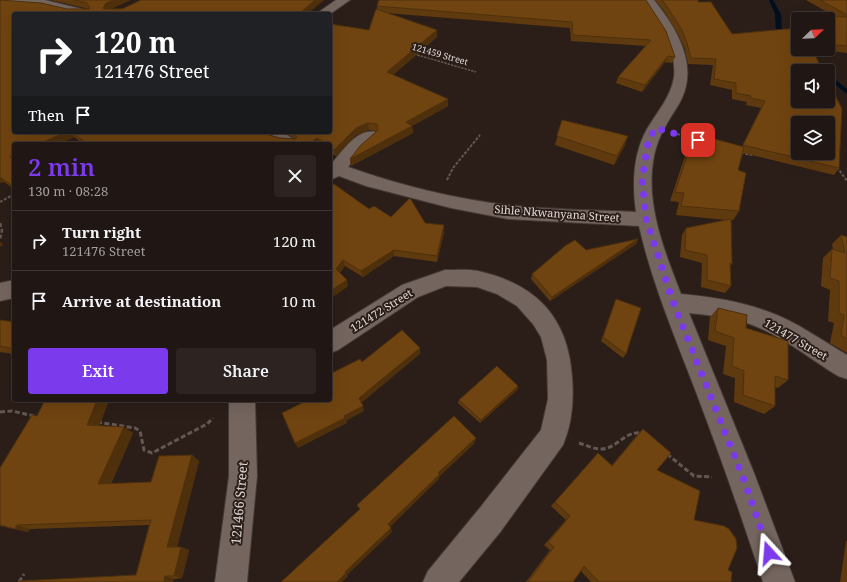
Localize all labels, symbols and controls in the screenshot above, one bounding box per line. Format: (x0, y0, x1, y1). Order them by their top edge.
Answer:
north arrow (791, 12, 835, 56)
map controls (791, 12, 835, 160)
text: 120 m (94, 23, 176, 61)
icon: right (28, 28, 80, 80)
street label: 121459 Street (411, 40, 469, 68)
text: 121476 Street (94, 59, 209, 83)
button: sound (791, 64, 835, 108)
icon: arrive (72, 104, 94, 126)
text: Then (28, 105, 64, 125)
button: layers (791, 116, 835, 160)
pin (681, 123, 715, 157)
icon: arrive (687, 129, 709, 151)
text: 2 min (28, 150, 95, 183)
button: close (274, 155, 316, 197)
text: 130 m · 08:28 (28, 182, 108, 200)
street label: Sihle Nkwanyana Street (494, 201, 620, 225)
text: Turn right (62, 222, 141, 242)
icon: right (28, 230, 50, 252)
text: 120 m (273, 231, 316, 251)
text: 121476 Street (62, 242, 145, 260)
street label: 121472 Street (347, 285, 415, 335)
icon: arrive (28, 290, 50, 312)
text: Arrive at destination (62, 291, 221, 311)
text: 10 m (281, 291, 316, 311)
street label: 121477 Street (762, 315, 830, 363)
button: Exit (28, 348, 168, 394)
button: Share (176, 348, 316, 394)
street label: 121466 Street (226, 460, 252, 545)
position arrow (748, 532, 790, 574)

